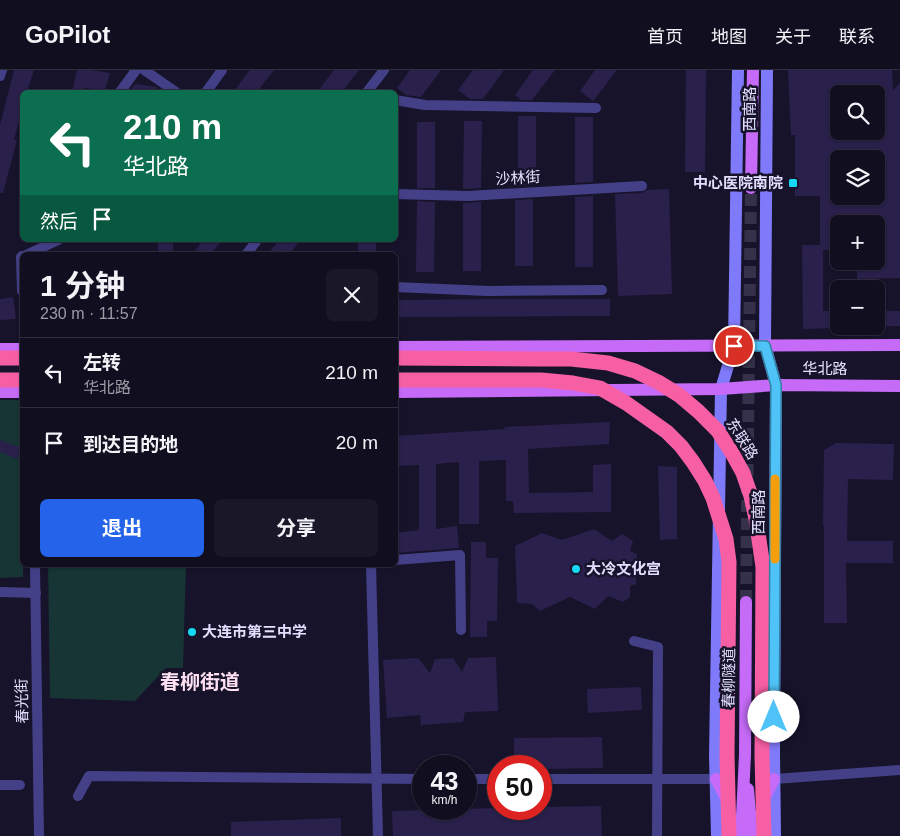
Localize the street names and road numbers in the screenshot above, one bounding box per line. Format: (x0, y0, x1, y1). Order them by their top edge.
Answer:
street label: 西南路 (741, 86, 758, 132)
street label: 沙林街 (495, 168, 541, 187)
street label: 华北路 (802, 360, 848, 377)
street label: 东联路 (723, 415, 762, 462)
street label: 西南路 (750, 489, 767, 535)
street label: 春柳隧道 (719, 648, 738, 708)
street label: 春光街 (13, 678, 30, 724)

